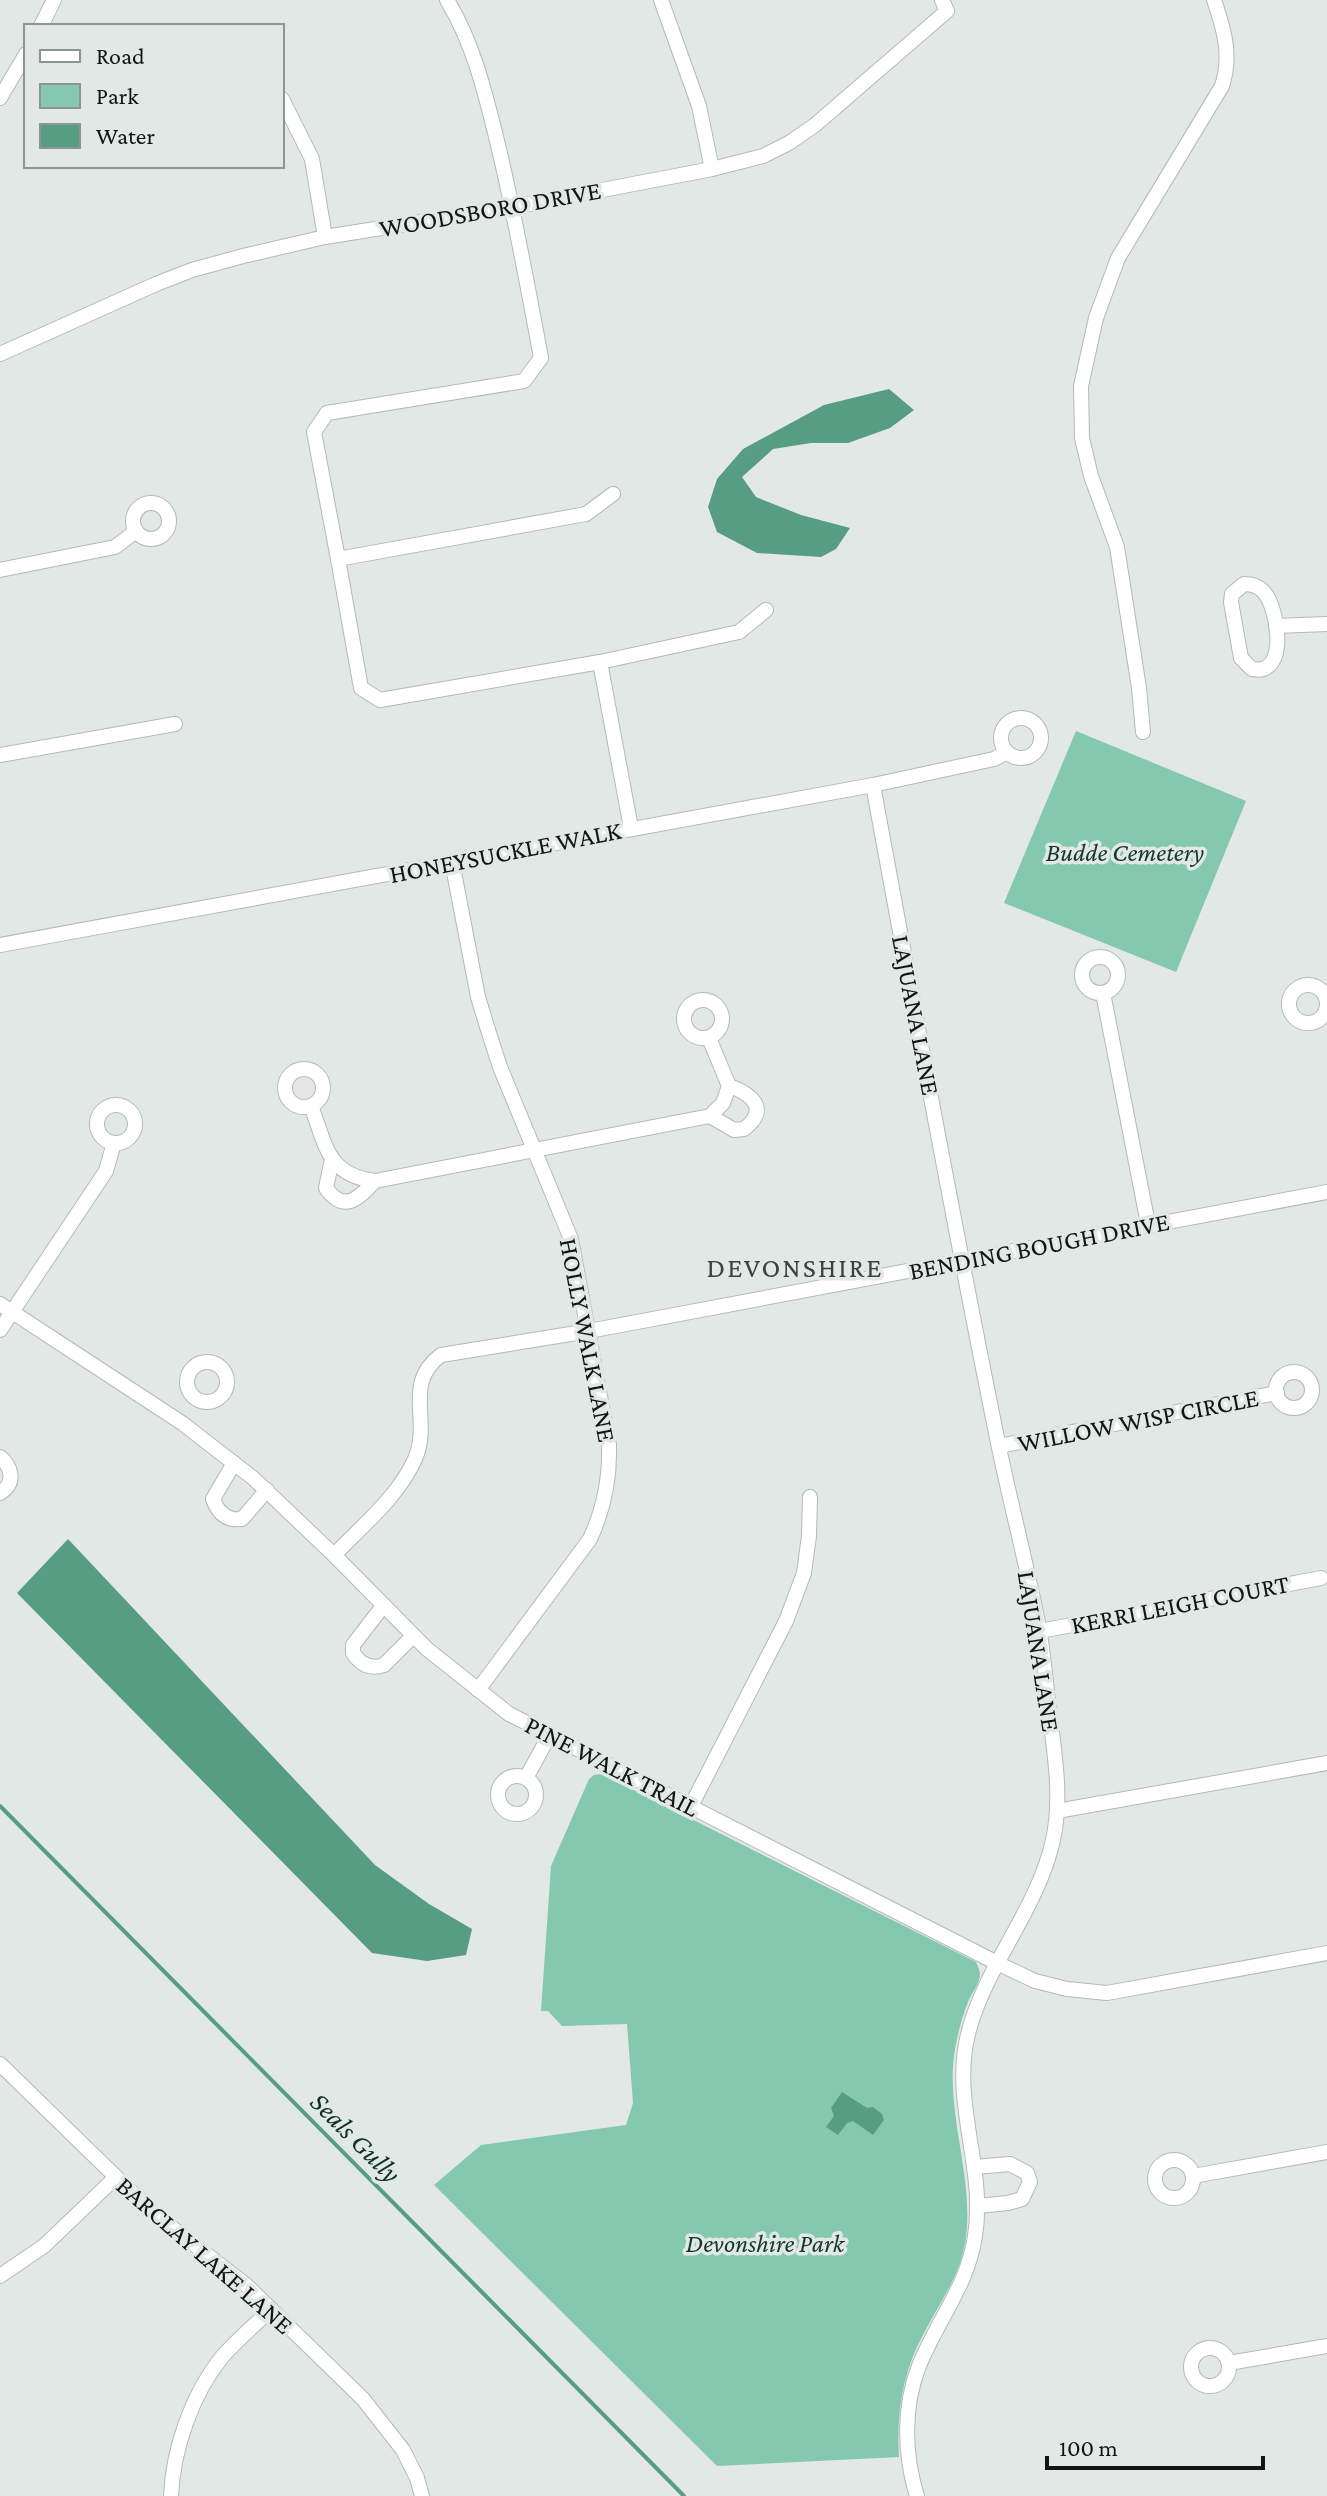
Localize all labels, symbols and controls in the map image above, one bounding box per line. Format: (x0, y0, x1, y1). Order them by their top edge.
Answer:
legend (24, 24, 284, 168)
text: Road (96, 42, 145, 69)
text: Park (96, 82, 139, 109)
text: Water (96, 122, 155, 149)
street label: WOODSBORO DRIVE (377, 176, 603, 243)
street label: HONEYSUCKLE WALK (387, 816, 624, 889)
park label: Budde Cemetery (1046, 838, 1204, 867)
street label: LAJUANA LANE (886, 933, 945, 1098)
street label: BENDING BOUGH DRIVE (906, 1207, 1172, 1286)
street label: HOLLY WALK LANE (554, 1236, 622, 1445)
district label: DEVONSHIRE (707, 1252, 883, 1283)
street label: WILLOW WISP CIRCLE (1015, 1383, 1261, 1458)
street label: LAJUANA LANE (1011, 1569, 1066, 1734)
street label: KERRI LEIGH COURT (1069, 1569, 1292, 1640)
street label: PINE WALK TRAIL (520, 1710, 703, 1823)
water label: Seals Gully (304, 2086, 407, 2189)
street label: BARCLAY LAKE LANE (110, 2171, 299, 2340)
park label: Devonshire Park (686, 2229, 846, 2258)
scale bar (1047, 2420, 1263, 2470)
text: 100 m (1059, 2434, 1118, 2461)

